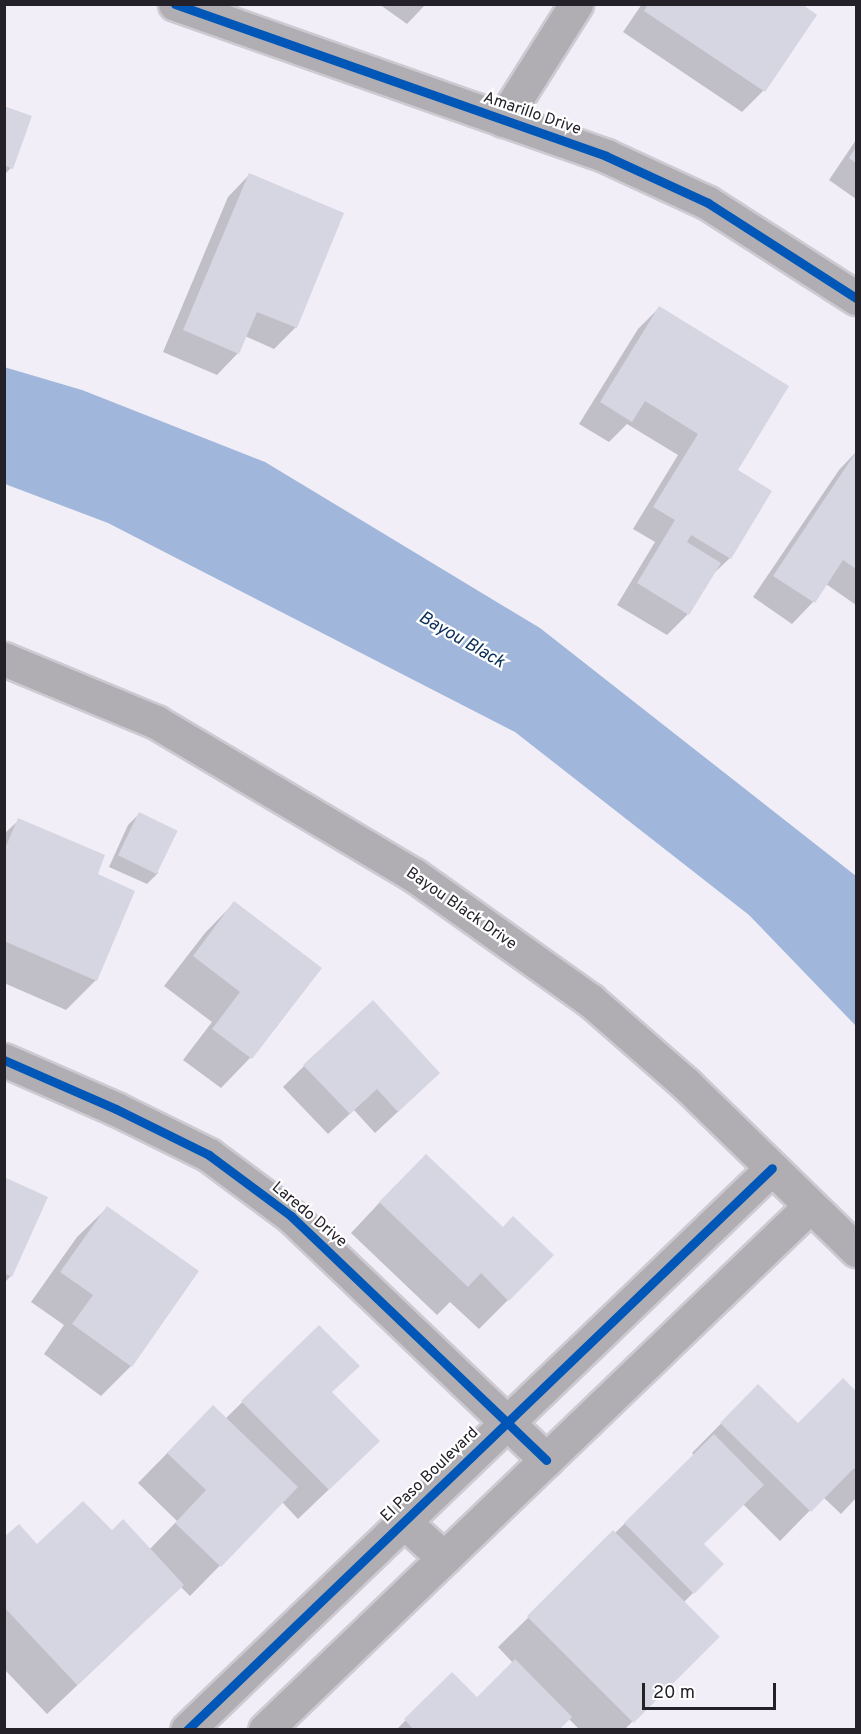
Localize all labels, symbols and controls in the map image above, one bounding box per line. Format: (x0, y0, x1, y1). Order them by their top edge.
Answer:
street label: Amarillo Drive (481, 88, 583, 140)
water label: Bayou Black (414, 608, 508, 674)
street label: Bayou Black Drive (402, 864, 520, 954)
street label: Laredo Drive (268, 1178, 350, 1252)
street label: El Paso Boulevard (377, 1424, 483, 1526)
scale bar (645, 1671, 778, 1709)
text: 20 m (653, 1682, 695, 1705)

